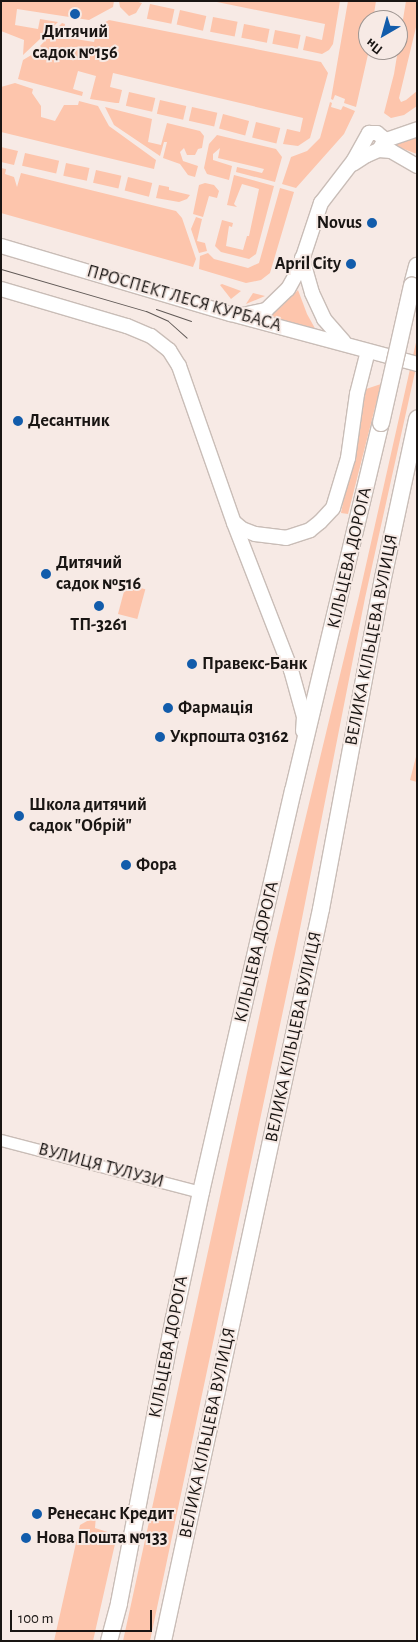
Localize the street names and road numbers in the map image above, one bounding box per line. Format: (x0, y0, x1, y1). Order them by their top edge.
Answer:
street label: ПРОСПЕКТ ЛЕСЯ КУРБАСА (84, 261, 284, 337)
street label: КІЛЬЦЕВА ДОРОГА (323, 485, 377, 631)
street label: ВЕЛИКА КІЛЬЦЕВА ВУЛИЦЯ (341, 532, 403, 748)
street label: КІЛЬЦЕВА ДОРОГА (230, 879, 284, 1025)
street label: ВЕЛИКА КІЛЬЦЕВА ВУЛИЦЯ (261, 930, 327, 1144)
street label: ВУЛИЦЯ ТУЛУЗИ (36, 1139, 166, 1193)
street label: КІЛЬЦЕВА ДОРОГА (145, 1274, 193, 1420)
street label: ВЕЛИКА КІЛЬЦЕВА ВУЛИЦЯ (175, 1326, 241, 1540)

